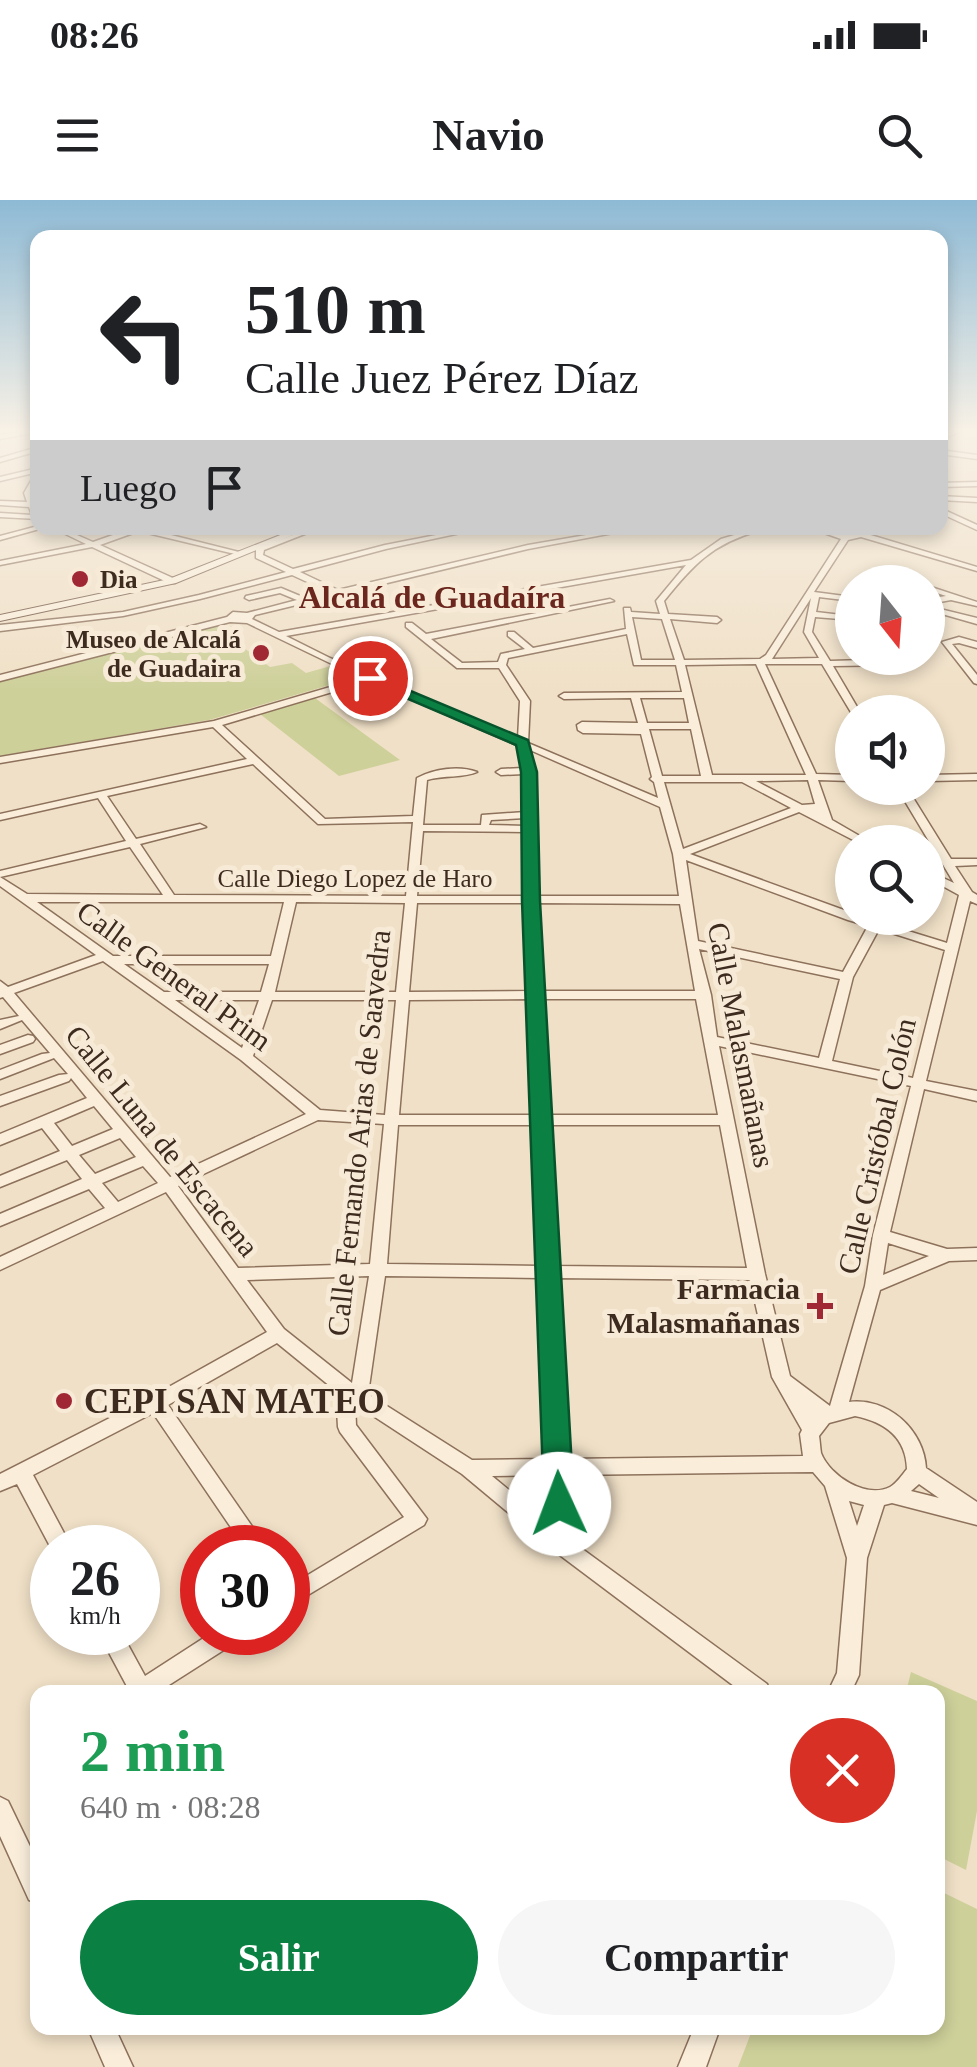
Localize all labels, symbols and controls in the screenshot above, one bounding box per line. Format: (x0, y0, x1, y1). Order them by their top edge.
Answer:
text: 08:26 (50, 14, 139, 56)
icon: menu (50, 108, 105, 163)
icon: search (872, 108, 927, 163)
text: Navio (432, 110, 545, 160)
icon: left (80, 270, 210, 400)
text: 510 m (245, 271, 426, 348)
text: Calle Juez Pérez Díaz (245, 353, 639, 403)
icon: arrive (197, 460, 252, 515)
text: Luego (80, 467, 177, 509)
north arrow (835, 565, 945, 675)
map controls (835, 565, 945, 935)
place label: Dia (100, 566, 138, 593)
marker: Dia (69, 568, 91, 590)
district label: Alcalá de Guadaíra (299, 579, 565, 615)
place label: Museo de Alcalá de Guadaira (66, 626, 241, 682)
pin (328, 636, 413, 721)
marker: Museo de Alcalá de Guadaira (250, 642, 272, 664)
icon: arrive (343, 651, 398, 706)
button: sound (835, 695, 945, 805)
button: search (835, 825, 945, 935)
street label: Calle Diego Lopez de Haro (218, 865, 492, 892)
street label: Calle General Prim (71, 894, 278, 1057)
street label: Calle Malasmañanas (702, 919, 781, 1170)
street label: Calle Fernando Arias de Saavedra (321, 928, 396, 1338)
street label: Calle Cristóbal Colón (831, 1015, 922, 1277)
street label: Calle Luna de Escacena (59, 1019, 266, 1263)
place label: Farmacia Malasmañanas (607, 1272, 800, 1339)
marker: Farmacia Malasmañanas (809, 1295, 831, 1317)
place label: CEPI SAN MATEO (84, 1382, 385, 1421)
marker: CEPI SAN MATEO (53, 1390, 75, 1412)
position arrow (507, 1452, 611, 1556)
speed limit sign: 30 (180, 1525, 310, 1655)
text: 26 (70, 1550, 120, 1606)
text: km/h (69, 1602, 121, 1629)
text: 2 min (80, 1718, 225, 1784)
button: close (790, 1718, 895, 1823)
text: 640 m · 08:28 (80, 1789, 260, 1825)
button: Salir (80, 1900, 478, 2015)
button: Compartir (498, 1900, 895, 2015)

